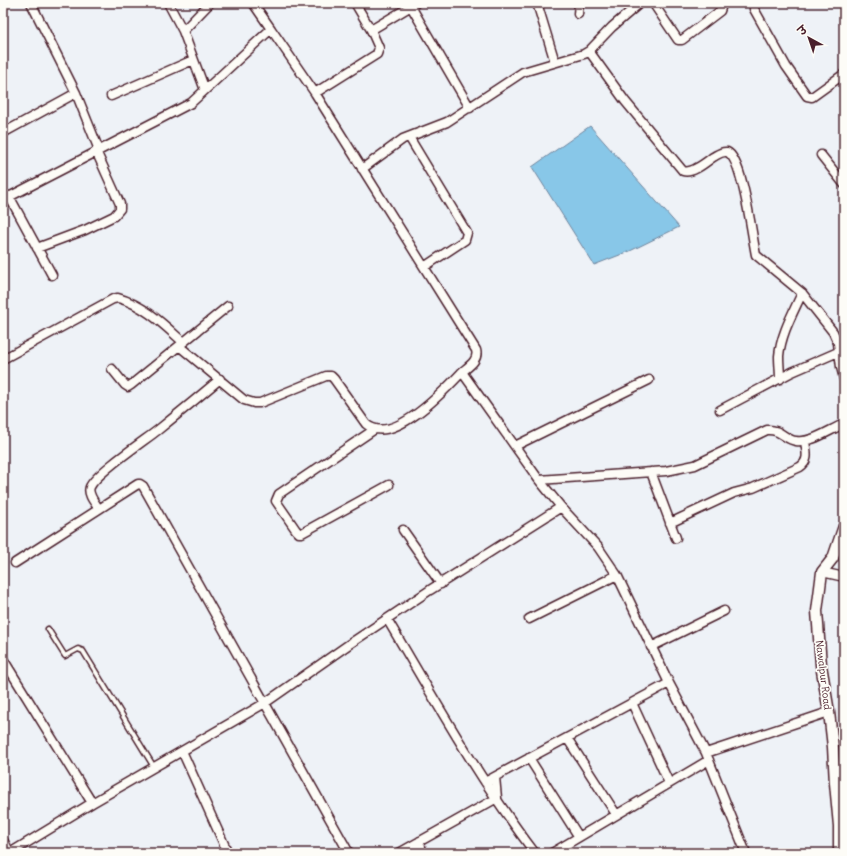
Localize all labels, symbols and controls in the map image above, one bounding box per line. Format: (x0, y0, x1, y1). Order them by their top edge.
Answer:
north arrow (789, 18, 829, 58)
text: उ (794, 22, 811, 39)
street label: Nawalpur Road (813, 640, 834, 711)

